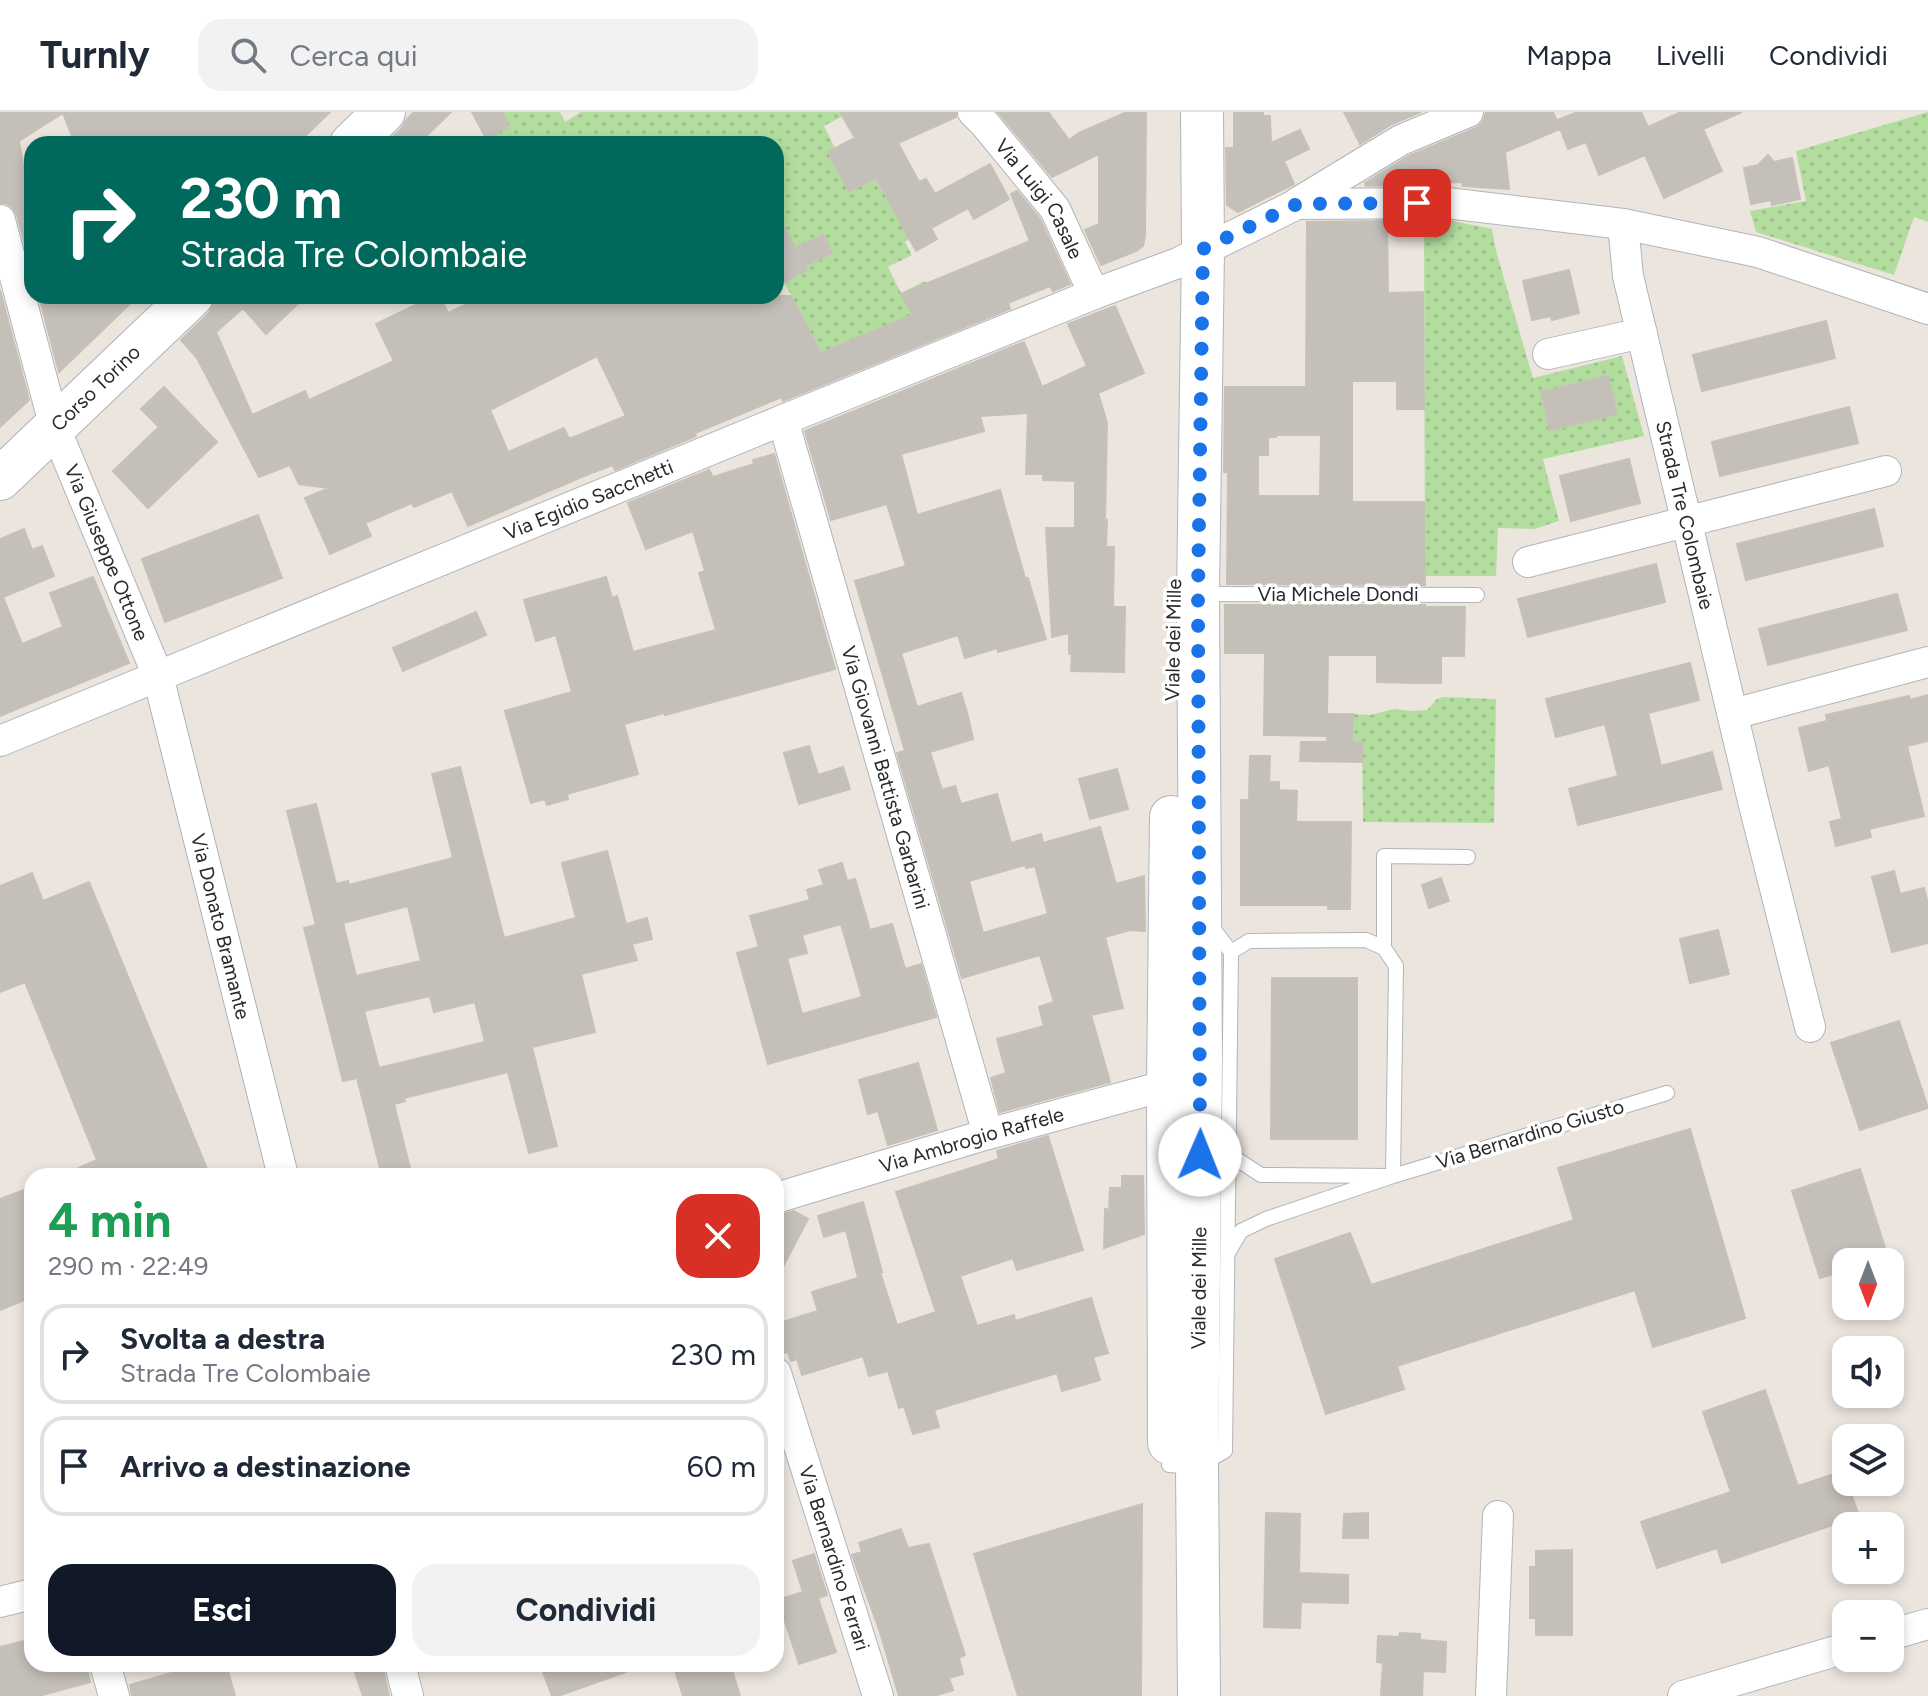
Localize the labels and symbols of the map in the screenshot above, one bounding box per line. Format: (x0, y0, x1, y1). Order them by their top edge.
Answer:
street label: Via Luigi Casale (990, 134, 1088, 262)
pin (1383, 169, 1451, 237)
street label: Corso Torino (46, 340, 145, 436)
street label: Strada Tre Colombaie (1651, 418, 1719, 612)
street label: Via Egidio Sacchetti (500, 454, 677, 545)
street label: Via Giuseppe Ottone (59, 461, 154, 644)
street label: Viale dei Mille (1160, 578, 1186, 701)
street label: Via Michele Dondi (1257, 582, 1419, 606)
street label: Via Giovanni Battista Garbarini (836, 643, 935, 912)
street label: Via Donato Bramante (186, 831, 255, 1022)
street label: Via Bernardino Giusto (1433, 1094, 1627, 1174)
street label: Via Ambrogio Raffele (876, 1102, 1067, 1178)
position arrow (1158, 1113, 1242, 1197)
street label: Viale dei Mille (1186, 1227, 1211, 1349)
north arrow (1832, 1248, 1904, 1320)
street label: Via Bernardino Ferrari (794, 1463, 875, 1653)

